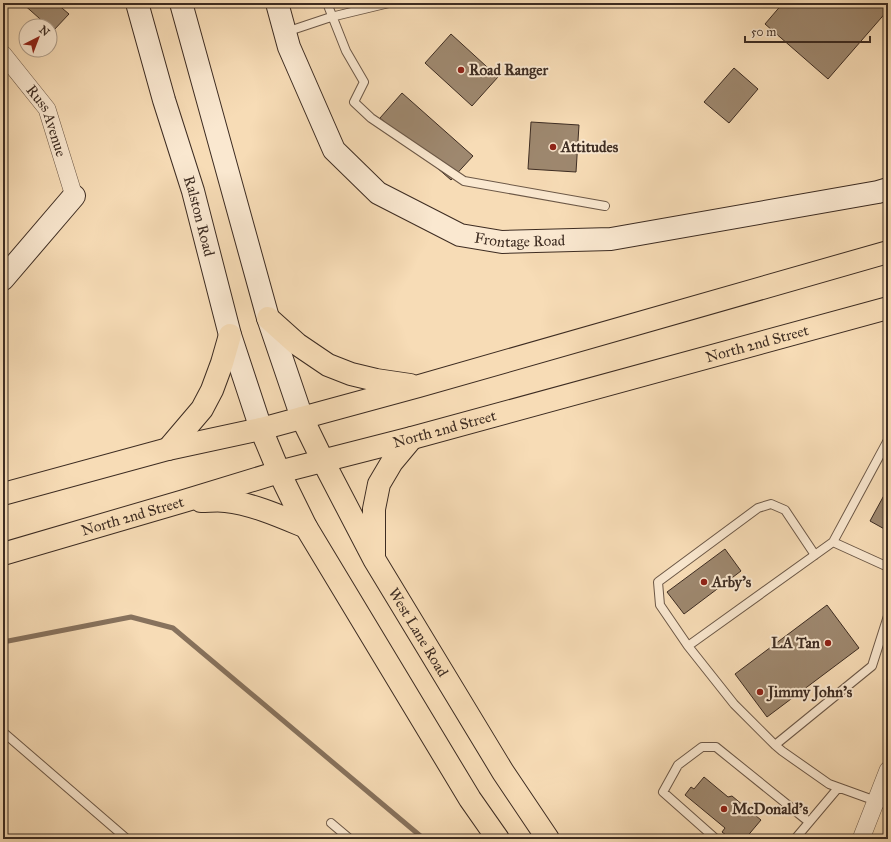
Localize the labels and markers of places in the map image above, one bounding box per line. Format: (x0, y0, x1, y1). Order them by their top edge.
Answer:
place label: Road Ranger (469, 61, 548, 80)
marker: Road Ranger (456, 65, 466, 75)
place label: Attitudes (560, 138, 619, 156)
marker: Attitudes (548, 142, 558, 152)
place label: Arby's (711, 573, 752, 592)
marker: Arby's (699, 577, 709, 587)
place label: LA Tan (771, 634, 821, 652)
marker: LA Tan (823, 638, 833, 648)
place label: Jimmy John's (766, 683, 853, 702)
marker: Jimmy John's (755, 687, 765, 697)
place label: McDonald's (732, 800, 809, 818)
marker: McDonald's (719, 804, 729, 814)

